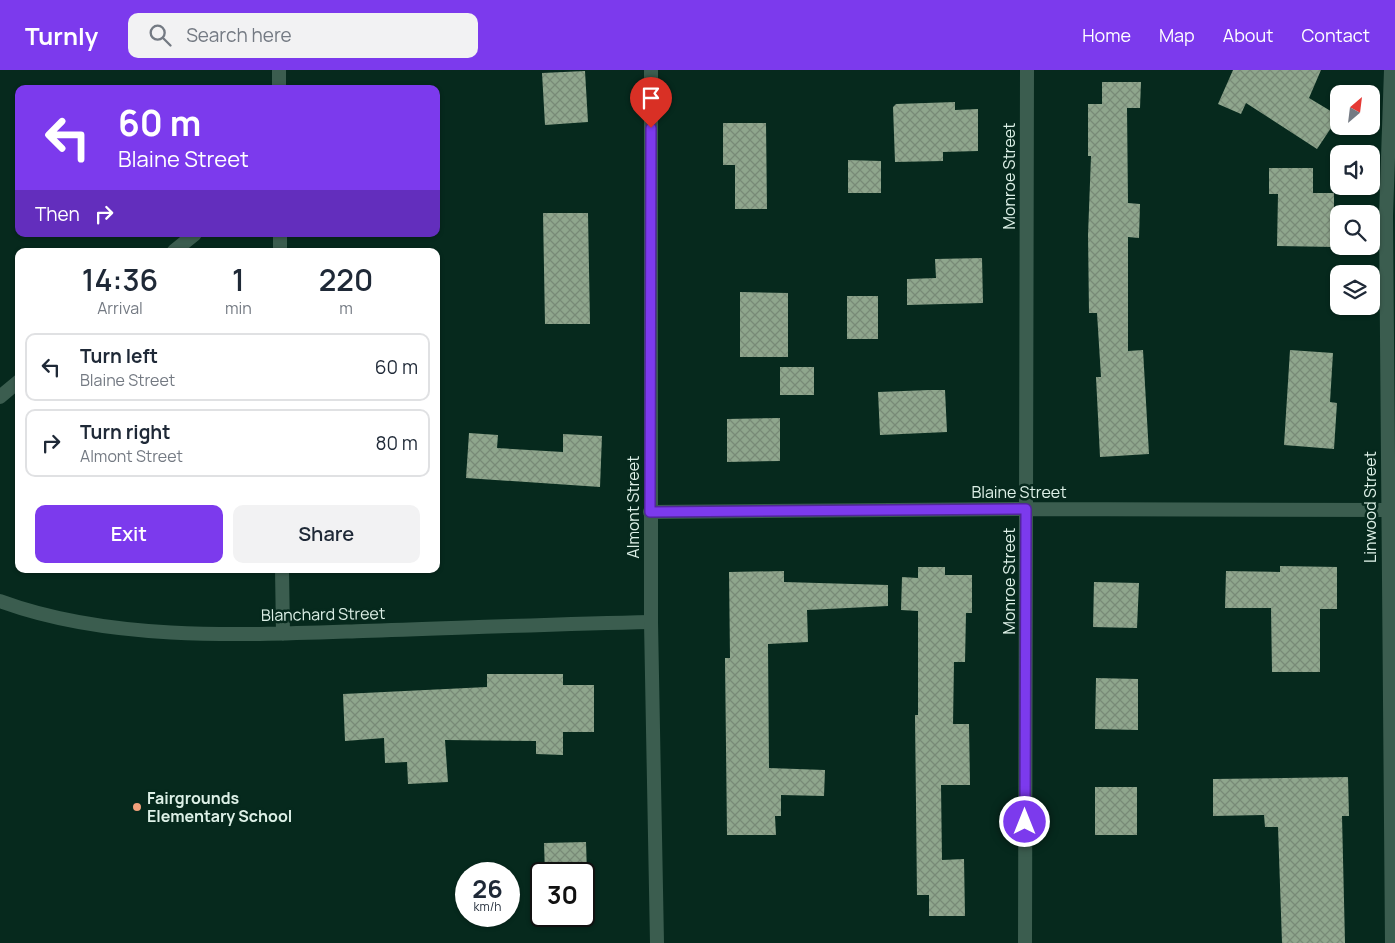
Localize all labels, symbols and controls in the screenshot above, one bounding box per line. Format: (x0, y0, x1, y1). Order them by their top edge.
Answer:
search box (128, 13, 478, 58)
text: Turnly (25, 19, 98, 52)
icon: search (146, 21, 174, 49)
text: Search here (186, 22, 292, 48)
text: Home (1082, 23, 1131, 47)
text: Map (1159, 23, 1195, 47)
text: About (1223, 23, 1273, 47)
text: Contact (1301, 23, 1370, 47)
pin (630, 77, 672, 128)
icon: arrive (637, 84, 665, 112)
north arrow (1330, 85, 1380, 135)
map controls (1330, 85, 1380, 315)
text: 60 m (118, 99, 201, 147)
icon: left (35, 105, 100, 170)
street label: Monroe Street (998, 122, 1020, 230)
text: Blaine Street (118, 144, 249, 174)
button: sound (1330, 145, 1380, 195)
icon: right (90, 200, 118, 228)
text: Then (35, 201, 80, 227)
button: search (1330, 205, 1380, 255)
text: 14:36 (82, 259, 158, 300)
text: 1 (232, 259, 245, 300)
text: 220 (319, 259, 373, 300)
button: layers (1330, 265, 1380, 315)
text: Arrival (97, 297, 143, 319)
text: min (225, 297, 252, 319)
text: m (339, 297, 353, 319)
text: Turn left (80, 343, 158, 369)
icon: left (37, 353, 65, 381)
text: 60 m (375, 354, 418, 380)
text: Blaine Street (80, 369, 175, 391)
text: Turn right (80, 419, 170, 445)
icon: right (37, 429, 65, 457)
text: 80 m (375, 430, 418, 456)
text: Almont Street (80, 445, 183, 467)
street label: Linwood Street (1359, 451, 1381, 563)
street label: Almont Street (622, 456, 644, 558)
street label: Blaine Street (971, 481, 1067, 503)
button: Exit (35, 505, 223, 563)
button: Share (233, 505, 420, 563)
street label: Monroe Street (998, 527, 1020, 635)
street label: Blanchard Street (261, 602, 385, 626)
place label: Fairgrounds Elementary School (147, 787, 292, 827)
position arrow (998, 795, 1050, 847)
marker: Fairgrounds Elementary School (131, 801, 143, 813)
speed limit sign: 30 (530, 862, 595, 927)
text: 26 (472, 871, 503, 906)
text: km/h (474, 898, 501, 915)

